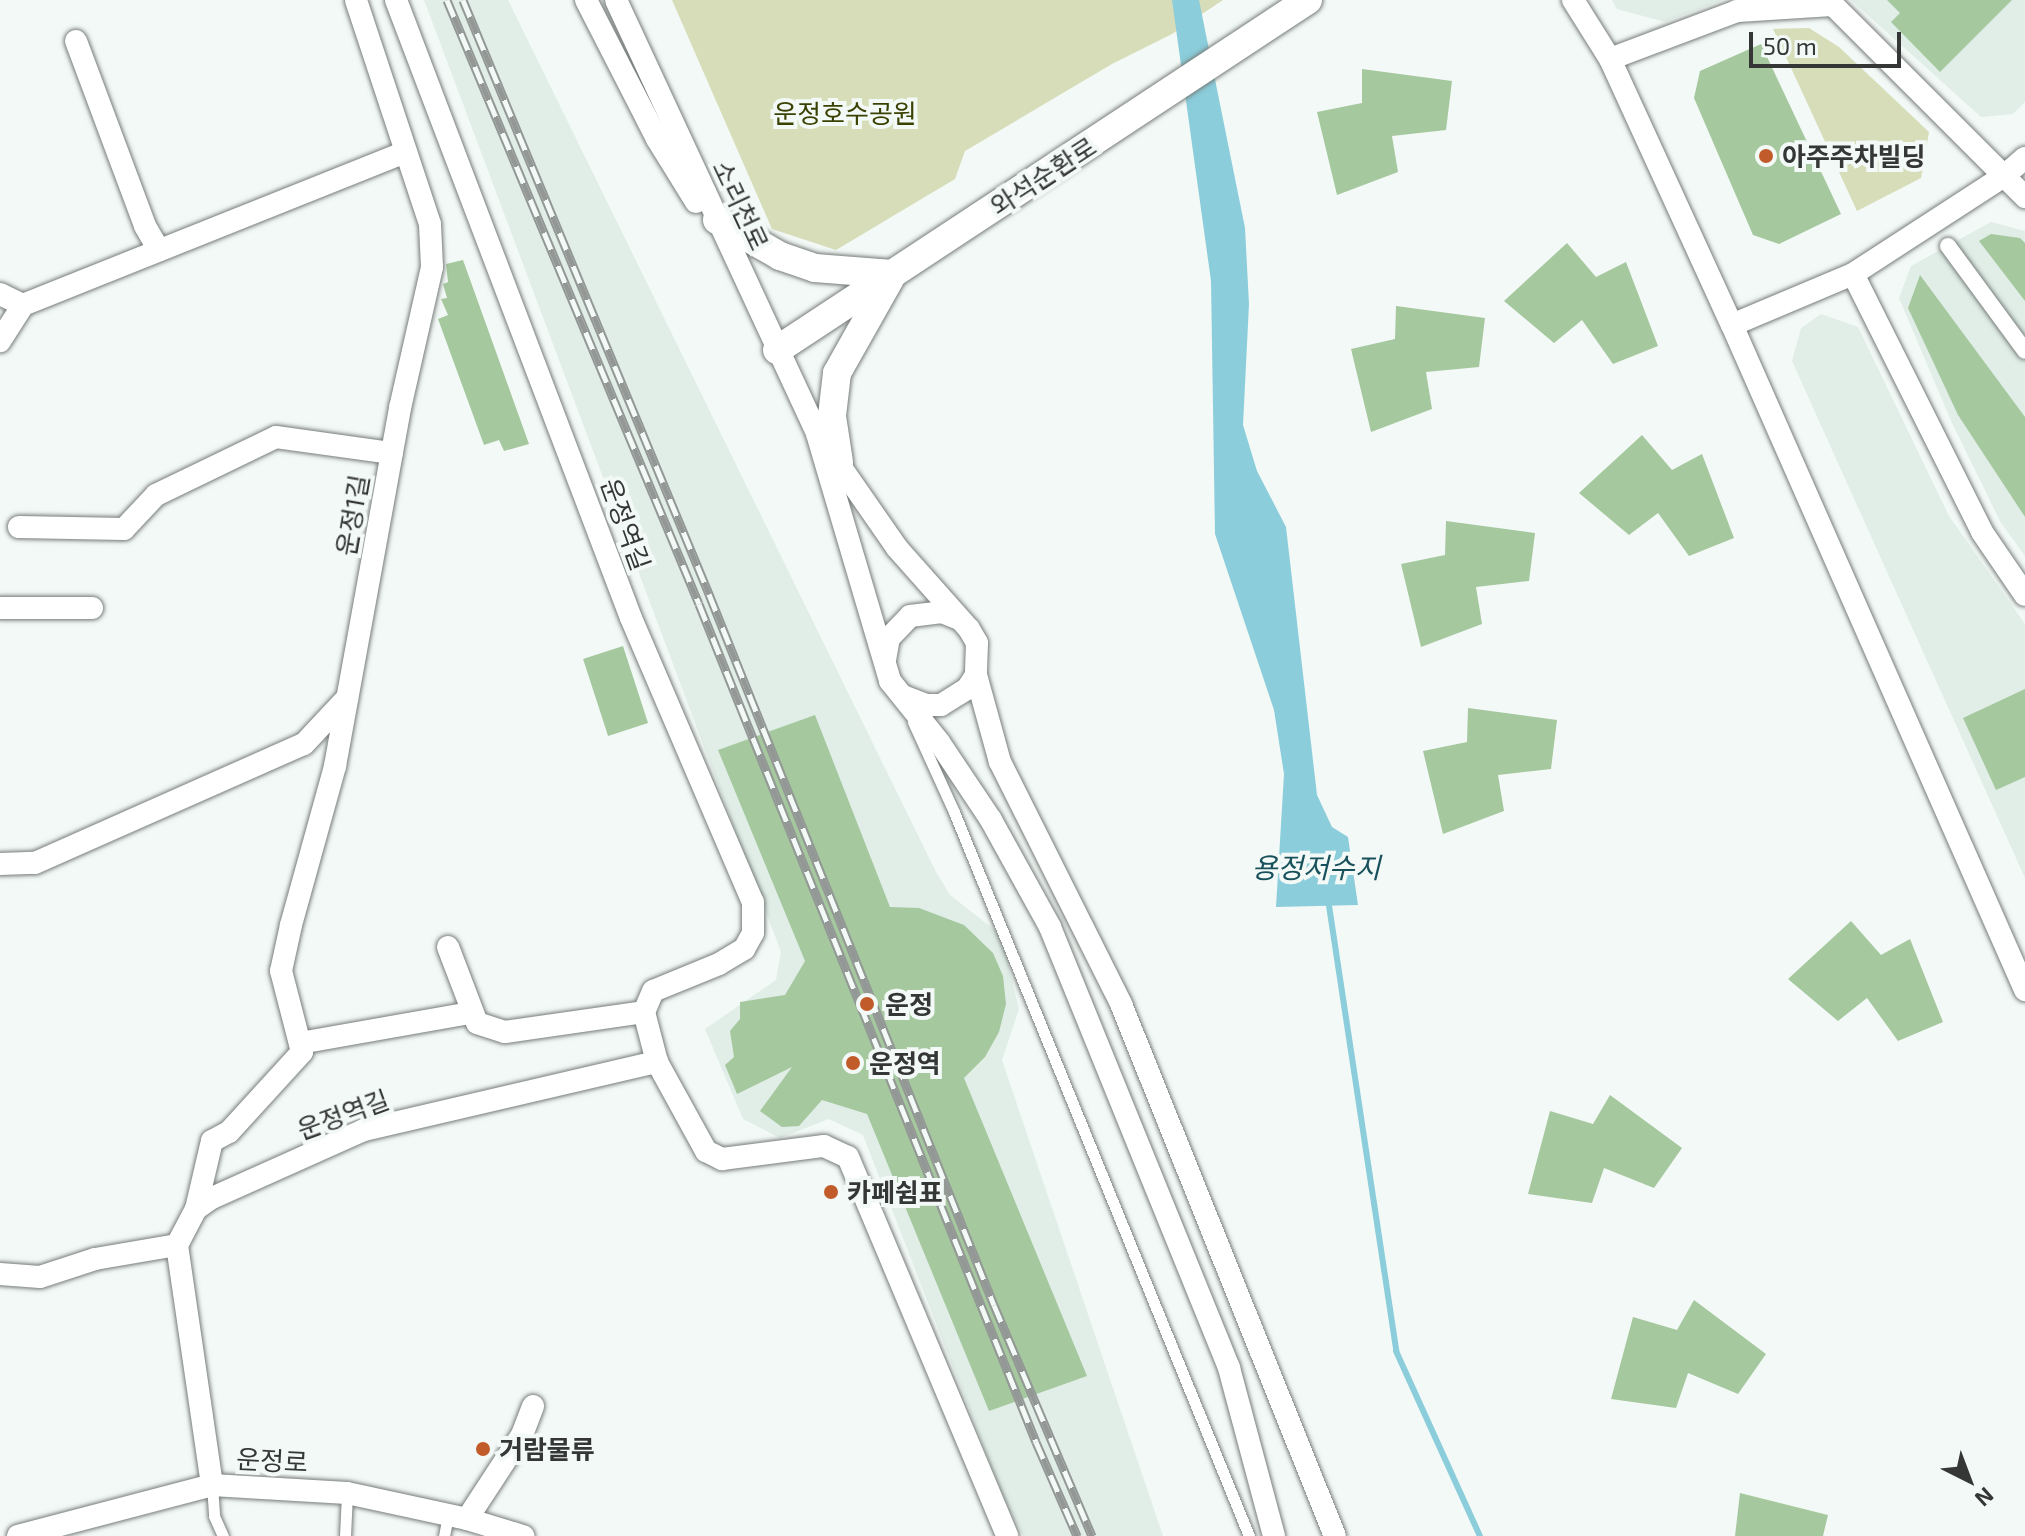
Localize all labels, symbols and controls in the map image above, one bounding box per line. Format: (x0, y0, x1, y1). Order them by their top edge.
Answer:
scale bar (1753, 16, 1905, 66)
text: 50 m (1763, 31, 1817, 60)
park label: 운정호수공원 (773, 97, 917, 129)
street label: 와석순환로 (984, 130, 1102, 222)
place label: 아주주차빌딩 (1782, 140, 1926, 172)
marker: 아주주차빌딩 (1757, 147, 1775, 165)
street label: 소리천로 (707, 155, 775, 255)
street label: 운정1길 (330, 472, 374, 558)
street label: 운정역길 (595, 474, 657, 574)
water label: 용정저수지 (1252, 850, 1380, 884)
place label: 운정 (885, 988, 933, 1020)
marker: 운정 (856, 993, 878, 1015)
place label: 운정역 (869, 1047, 941, 1079)
marker: 운정역 (844, 1054, 862, 1072)
street label: 운정역길 (293, 1083, 393, 1145)
place label: 카페쉼표 (847, 1176, 943, 1208)
marker: 카페쉼표 (822, 1183, 840, 1201)
place label: 거람물류 (499, 1433, 595, 1465)
marker: 거람물류 (474, 1440, 492, 1458)
north arrow (1929, 1440, 2009, 1520)
street label: 운정로 (235, 1443, 309, 1477)
text: N (1970, 1483, 2000, 1513)

